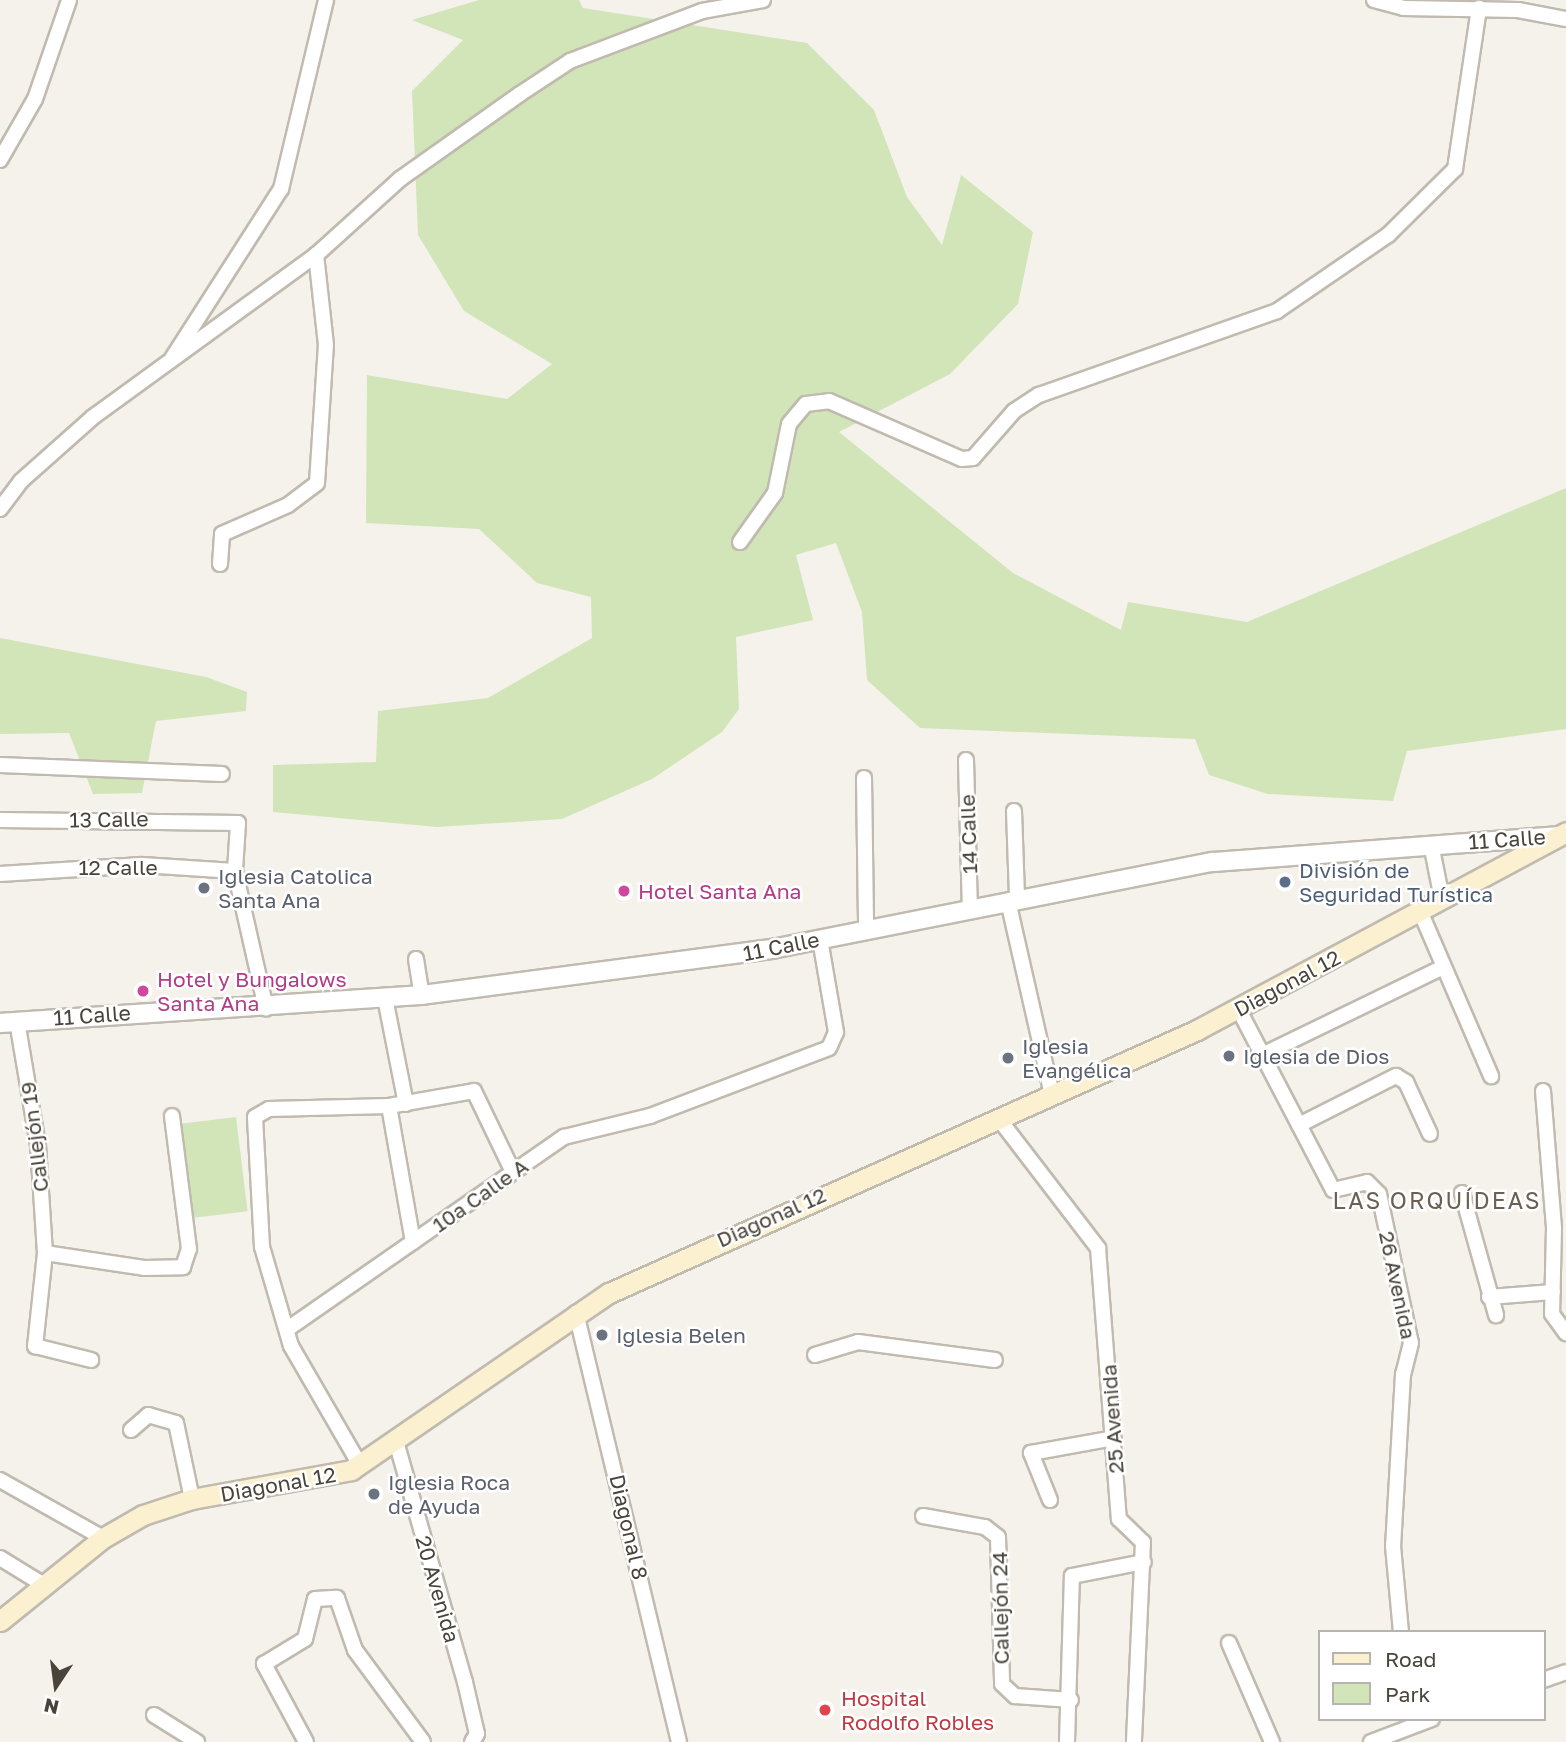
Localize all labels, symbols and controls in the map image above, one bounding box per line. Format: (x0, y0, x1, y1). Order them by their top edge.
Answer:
street label: 14 Calle (954, 794, 982, 874)
street label: 13 Calle (69, 806, 149, 832)
street label: 11 Calle (1468, 824, 1546, 854)
street label: 12 Calle (78, 854, 158, 880)
place label: División de Seguridad Turística (1299, 857, 1493, 907)
place label: Iglesia Catolica Santa Ana (218, 863, 373, 913)
marker: División de Seguridad Turística (1277, 874, 1293, 890)
place label: Hotel Santa Ana (638, 878, 801, 904)
marker: Iglesia Catolica Santa Ana (196, 880, 212, 896)
marker: Hotel Santa Ana (616, 883, 632, 899)
street label: 11 Calle (741, 926, 821, 966)
street label: Diagonal 12 (1230, 944, 1344, 1022)
place label: Hotel y Bungalows Santa Ana (157, 966, 347, 1016)
marker: Hotel y Bungalows Santa Ana (135, 983, 151, 999)
street label: 11 Calle (53, 1000, 131, 1030)
place label: Iglesia Evangélica (1022, 1033, 1131, 1083)
place label: Iglesia de Dios (1243, 1043, 1389, 1069)
marker: Iglesia de Dios (1221, 1048, 1237, 1064)
marker: Iglesia Evangélica (1000, 1050, 1016, 1066)
street label: Callejón 19 (15, 1080, 53, 1194)
street label: 10a Calle A (427, 1153, 533, 1237)
street label: Diagonal 12 (713, 1182, 829, 1252)
district label: LAS ORQUÍDEAS (1334, 1186, 1540, 1214)
street label: 26 Avenida (1374, 1229, 1422, 1341)
place label: Iglesia Belen (616, 1322, 746, 1348)
marker: Iglesia Belen (594, 1327, 610, 1343)
street label: 25 Avenida (1096, 1364, 1128, 1474)
street label: Diagonal 12 (218, 1461, 338, 1507)
place label: Iglesia Roca de Ayuda (388, 1469, 510, 1519)
street label: Diagonal 8 (605, 1472, 653, 1582)
marker: Iglesia Roca de Ayuda (366, 1486, 382, 1502)
street label: 20 Avenida (411, 1533, 465, 1645)
street label: Callejón 24 (986, 1551, 1014, 1665)
legend (1318, 1630, 1545, 1721)
text: Road (1385, 1646, 1436, 1672)
north arrow (21, 1651, 91, 1721)
text: Park (1385, 1681, 1430, 1707)
place label: Hospital Rodolfo Robles (841, 1685, 994, 1735)
text: N (42, 1694, 61, 1720)
marker: Hospital Rodolfo Robles (815, 1700, 835, 1720)

